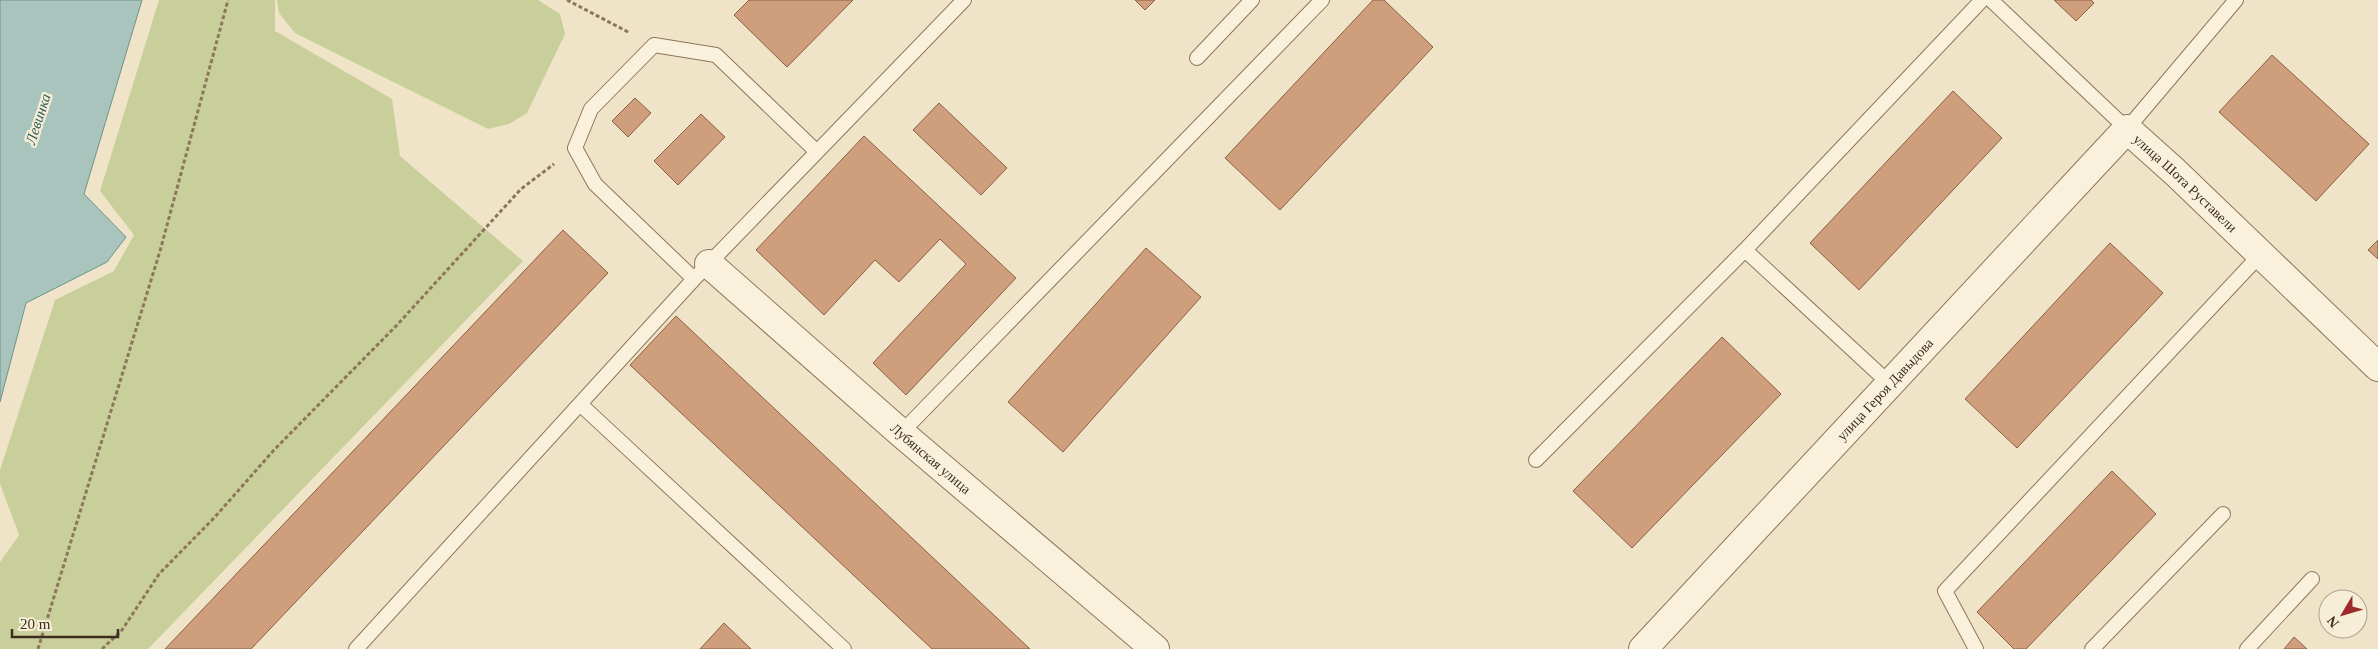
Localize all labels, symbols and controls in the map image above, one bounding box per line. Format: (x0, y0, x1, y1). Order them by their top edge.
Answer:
water label: Левинка (22, 92, 54, 147)
street label: улица Шота Руставели (2130, 132, 2240, 236)
street label: улица Героя Давыдова (1834, 335, 1937, 444)
street label: Лубянская улица (888, 421, 974, 497)
north arrow (2318, 589, 2368, 639)
scale bar (12, 606, 119, 638)
text: N (2324, 613, 2342, 630)
text: 20 m (20, 616, 51, 632)

